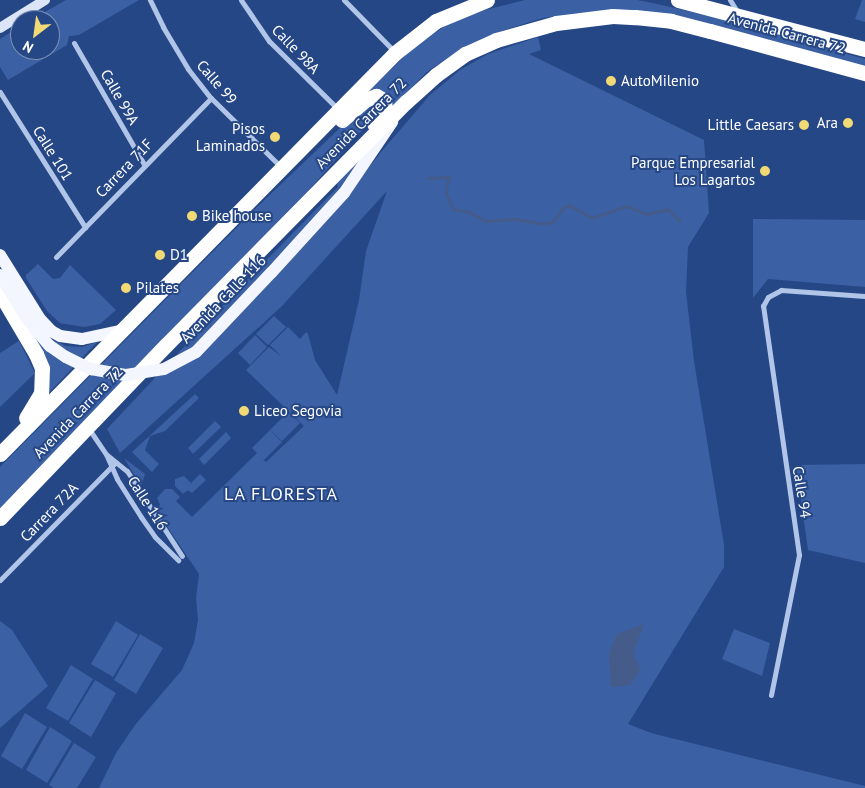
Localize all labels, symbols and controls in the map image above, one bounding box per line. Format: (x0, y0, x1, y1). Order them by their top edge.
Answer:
street label: Avenida Carrera 72 (726, 9, 848, 57)
north arrow (10, 10, 60, 60)
street label: Calle 98A (268, 21, 324, 77)
text: N (20, 37, 36, 57)
street label: Calle 99 (193, 56, 241, 108)
street label: Calle 99A (97, 66, 143, 128)
place label: AutoMilenio (621, 72, 699, 90)
street label: Avenida Carrera 72 (312, 74, 410, 172)
marker: AutoMilenio (605, 75, 617, 87)
place label: Ara (817, 114, 838, 132)
place label: Little Caesars (708, 116, 794, 134)
marker: Ara (842, 117, 854, 129)
place label: Pisos Laminados (196, 119, 265, 154)
marker: Little Caesars (798, 119, 810, 131)
street label: Calle 101 (29, 123, 77, 183)
marker: Pisos Laminados (269, 131, 281, 143)
street label: Carrera 71F (92, 135, 156, 201)
place label: Parque Empresarial Los Lagartos (631, 153, 755, 188)
marker: Parque Empresarial Los Lagartos (759, 165, 771, 177)
place label: Bike house (202, 207, 272, 225)
marker: Bike house (186, 210, 198, 222)
place label: D1 (170, 246, 188, 264)
marker: D1 (154, 249, 166, 261)
street label: Avenida Calle 116 (176, 251, 270, 347)
place label: Pilates (136, 279, 179, 297)
marker: Pilates (120, 282, 132, 294)
street label: Avenida Carrera 72 (29, 362, 127, 462)
place label: Liceo Segovia (254, 402, 342, 420)
marker: Liceo Segovia (238, 405, 250, 417)
street label: Calle 94 (789, 465, 815, 519)
street label: Calle 116 (124, 473, 172, 533)
street label: Carrera 72A (16, 479, 82, 545)
district label: LA FLORESTA (222, 483, 340, 505)

